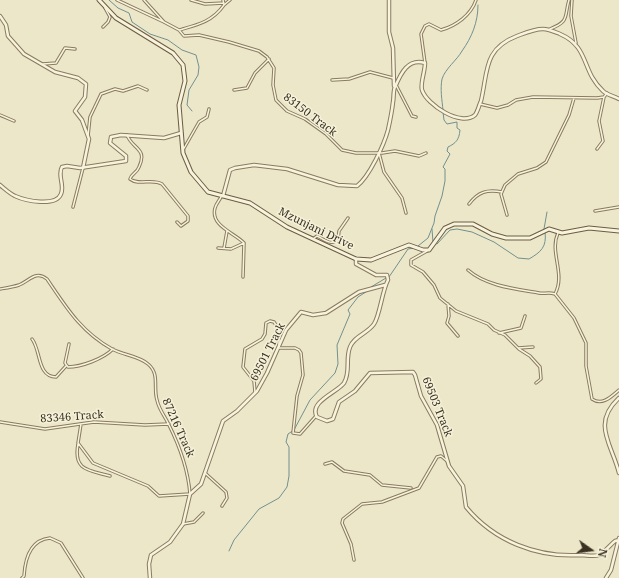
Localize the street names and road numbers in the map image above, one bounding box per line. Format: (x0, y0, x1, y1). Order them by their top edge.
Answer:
street label: 83150 Track (281, 91, 339, 139)
street label: Mzunjani Drive (276, 205, 356, 253)
street label: 69501 Track (248, 321, 288, 383)
street label: 69503 Track (419, 375, 455, 439)
street label: 87216 Track (159, 396, 197, 460)
street label: 83346 Track (40, 408, 104, 426)

